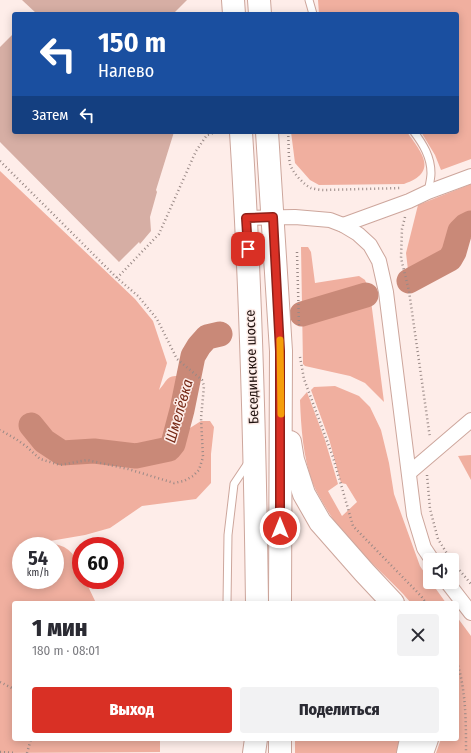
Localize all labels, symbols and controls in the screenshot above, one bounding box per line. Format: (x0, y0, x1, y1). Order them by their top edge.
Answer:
text: 150 m (98, 26, 166, 59)
icon: left (32, 28, 84, 80)
text: Налево (98, 60, 154, 82)
icon: left (76, 104, 98, 126)
text: Затем (32, 106, 68, 124)
pin (231, 232, 265, 266)
icon: arrive (237, 238, 259, 260)
street label: Бесединское шоссе (242, 309, 262, 425)
water label: Шмелёвка (161, 377, 197, 445)
position arrow (259, 507, 301, 549)
speed limit sign: 60 (72, 537, 124, 589)
text: 54 (28, 546, 48, 570)
map controls (423, 553, 459, 589)
button: sound (423, 553, 459, 589)
text: km/h (27, 567, 49, 579)
text: 1 мин (32, 614, 87, 642)
button: close (397, 614, 439, 656)
text: 180 m · 08:01 (32, 643, 100, 658)
button: Выход (32, 687, 232, 733)
button: Поделиться (240, 687, 439, 733)

